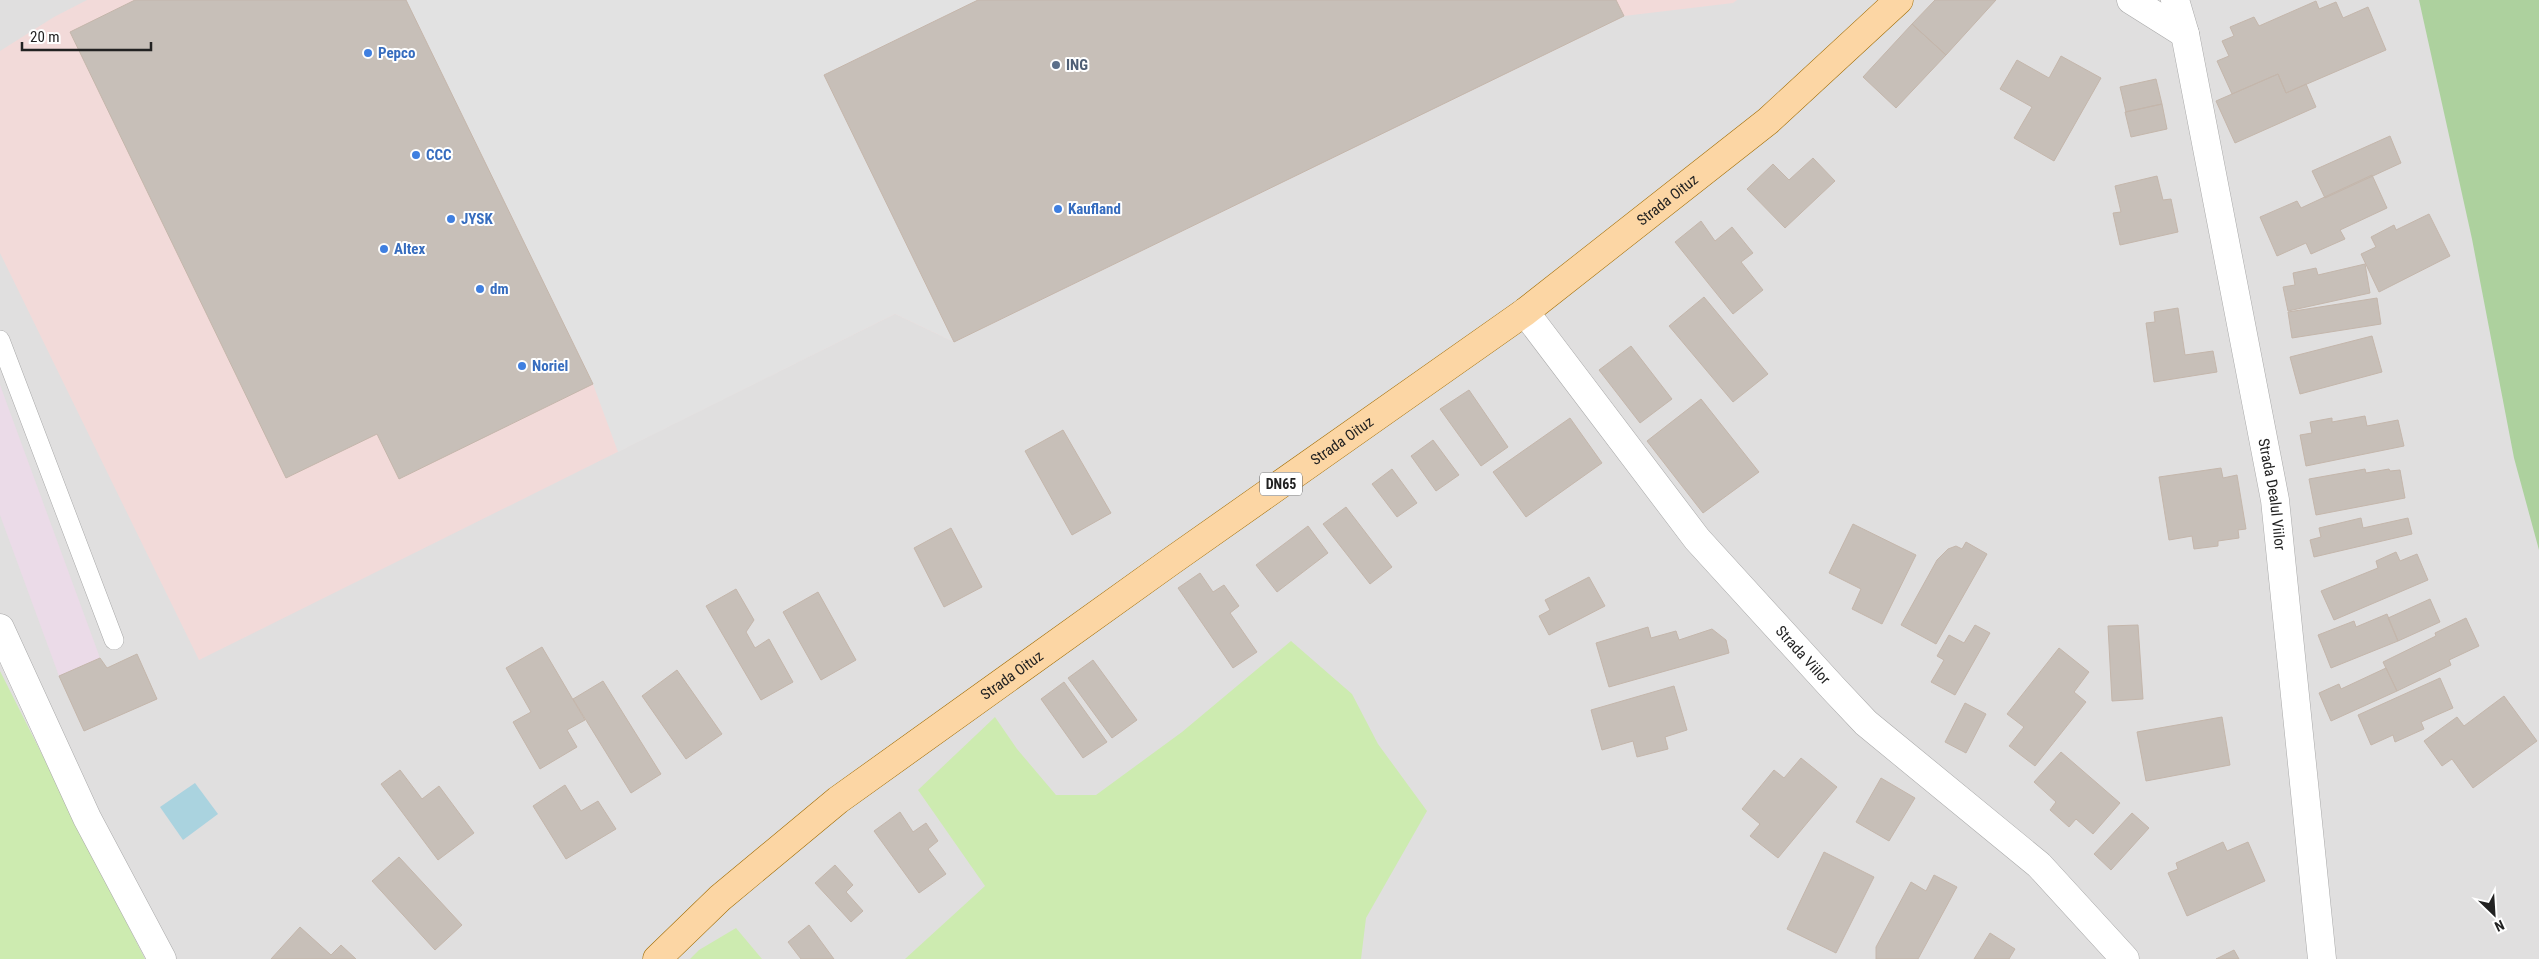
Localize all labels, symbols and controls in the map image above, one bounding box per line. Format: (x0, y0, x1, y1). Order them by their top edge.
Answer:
scale bar (22, 20, 151, 52)
text: 20 m (30, 28, 60, 46)
place label: Pepco (378, 44, 415, 62)
marker: Pepco (362, 47, 374, 59)
place label: ING (1066, 56, 1088, 74)
marker: ING (1050, 59, 1062, 71)
place label: CCC (426, 146, 452, 164)
marker: CCC (410, 149, 422, 161)
street label: Strada Oituz (1633, 171, 1702, 230)
place label: Kaufland (1068, 200, 1121, 218)
marker: Kaufland (1052, 203, 1064, 215)
place label: JYSK (461, 210, 493, 228)
marker: JYSK (445, 213, 457, 225)
place label: Altex (394, 240, 426, 258)
marker: Altex (378, 243, 390, 255)
place label: dm (490, 280, 509, 298)
marker: dm (474, 283, 486, 295)
place label: Noriel (532, 357, 568, 375)
marker: Noriel (516, 360, 528, 372)
street label: Strada Oituz (1307, 413, 1377, 469)
street label: Strada Dealul Viilor (2254, 437, 2289, 552)
road number: DN65 (1260, 472, 1302, 496)
street label: Strada Viilor (1772, 622, 1834, 688)
street label: Strada Oituz (977, 647, 1047, 704)
north arrow (2469, 889, 2519, 939)
text: N (2492, 917, 2507, 935)

